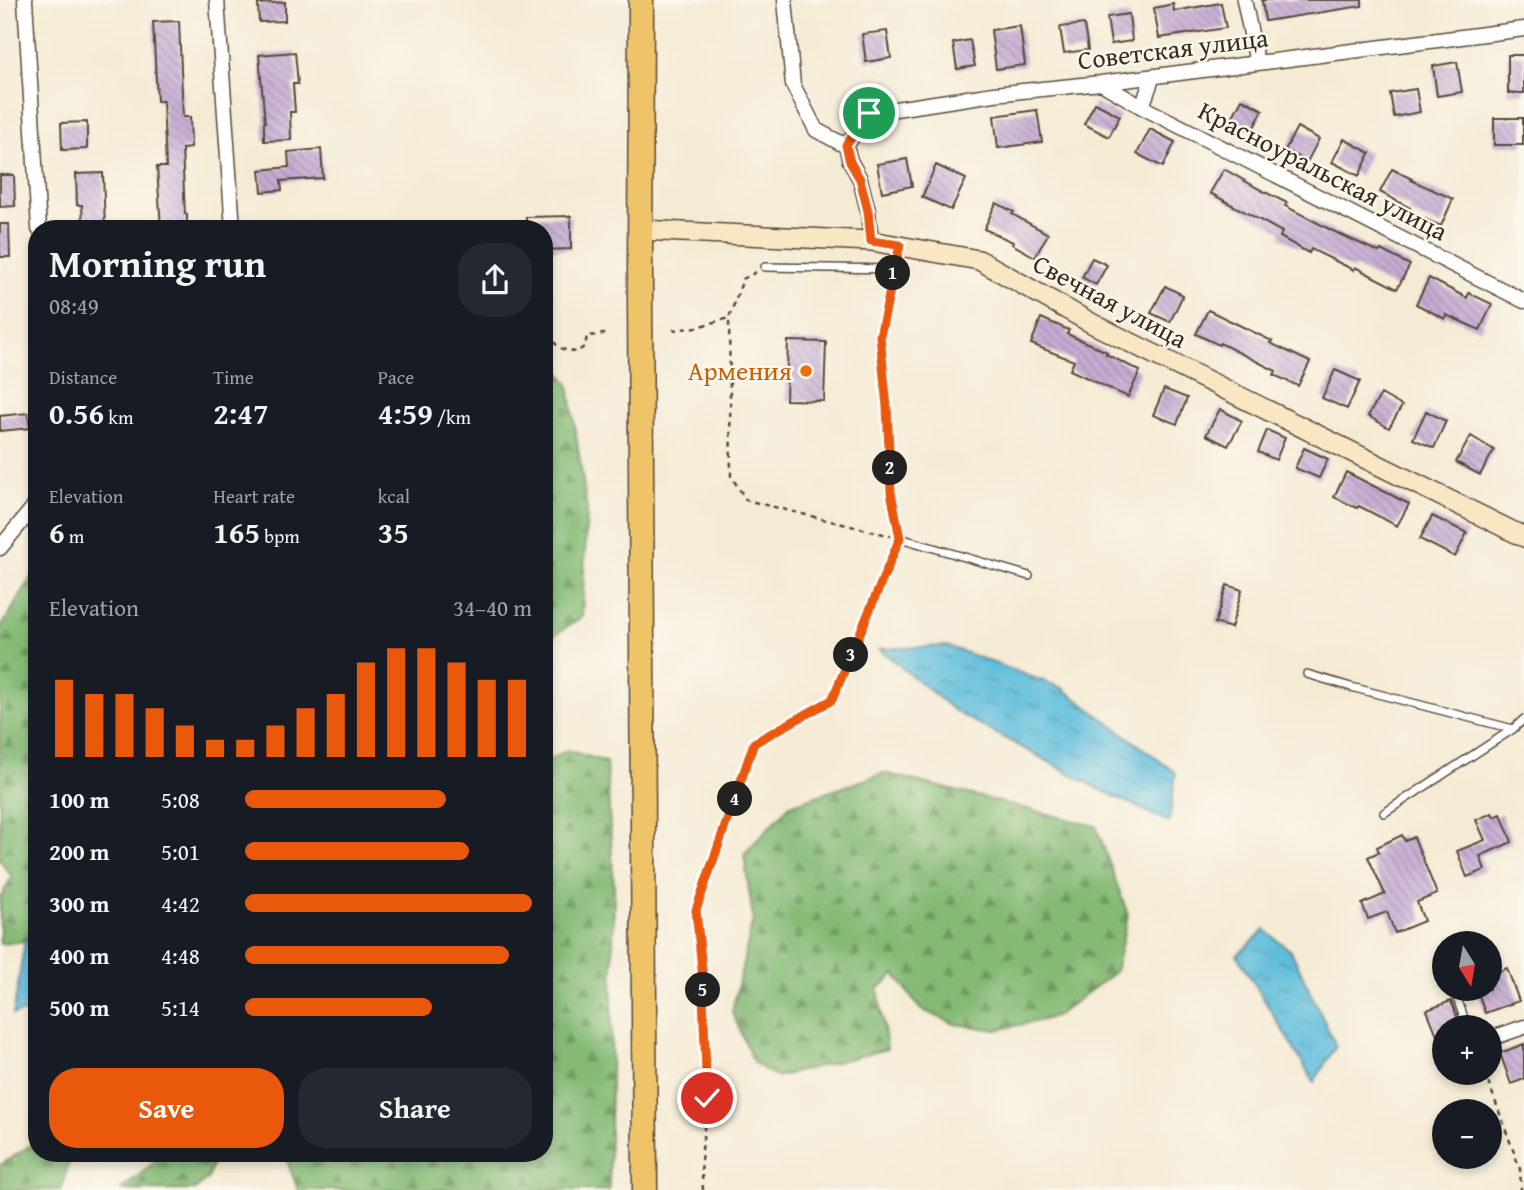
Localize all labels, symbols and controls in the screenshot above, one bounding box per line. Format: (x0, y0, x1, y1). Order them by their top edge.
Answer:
street label: Советская улица (1076, 17, 1271, 80)
pin (839, 83, 899, 143)
street label: Красноуральская улица (1192, 91, 1455, 251)
icon: arrive (850, 94, 888, 132)
text: Morning run (49, 235, 266, 291)
button: share (458, 243, 532, 317)
street label: Свечная улица (1026, 244, 1195, 358)
pin: 1 (876, 256, 910, 290)
text: 1 (888, 258, 897, 286)
text: 08:49 (49, 289, 99, 322)
place label: Армения (688, 351, 792, 390)
text: Distance (49, 363, 117, 391)
text: Time (213, 363, 254, 391)
text: Pace (378, 363, 414, 391)
marker: Армения (798, 363, 814, 379)
text: 0.56 (49, 391, 104, 435)
text: 2:47 (213, 391, 268, 435)
text: 4:59 (378, 391, 433, 435)
text: km (104, 403, 133, 431)
text: /km (433, 403, 471, 431)
pin: 2 (872, 450, 908, 486)
text: 2 (885, 453, 894, 481)
text: Elevation (49, 482, 123, 510)
text: Heart rate (213, 482, 295, 510)
text: kcal (378, 482, 410, 510)
text: 6 (49, 510, 65, 554)
text: 165 (213, 510, 260, 554)
text: 35 (378, 510, 409, 554)
text: m (65, 522, 84, 550)
text: bpm (260, 522, 300, 550)
text: Elevation (49, 591, 139, 624)
text: 34–40 m (453, 591, 532, 624)
pin: 3 (834, 638, 868, 672)
text: 3 (846, 640, 855, 668)
pin: 4 (718, 782, 752, 816)
text: 100 m (49, 783, 110, 816)
text: 5:08 (161, 783, 200, 816)
text: 4 (730, 784, 739, 812)
text: 200 m (49, 835, 110, 868)
text: 5:01 (161, 835, 200, 868)
text: 300 m (49, 887, 110, 920)
text: 4:42 (161, 887, 200, 920)
north arrow (1432, 931, 1502, 1001)
map controls (1432, 931, 1502, 1169)
text: 400 m (49, 939, 110, 972)
text: 4:48 (161, 939, 200, 972)
pin: 5 (686, 972, 720, 1007)
text: 5 (698, 975, 707, 1003)
text: 500 m (49, 991, 110, 1024)
text: 5:14 (161, 991, 200, 1024)
button: + (1432, 1015, 1502, 1085)
button: Save (49, 1068, 284, 1148)
button: Share (298, 1068, 532, 1148)
pin (677, 1068, 737, 1128)
icon: check (688, 1079, 726, 1117)
button: − (1432, 1099, 1502, 1169)

